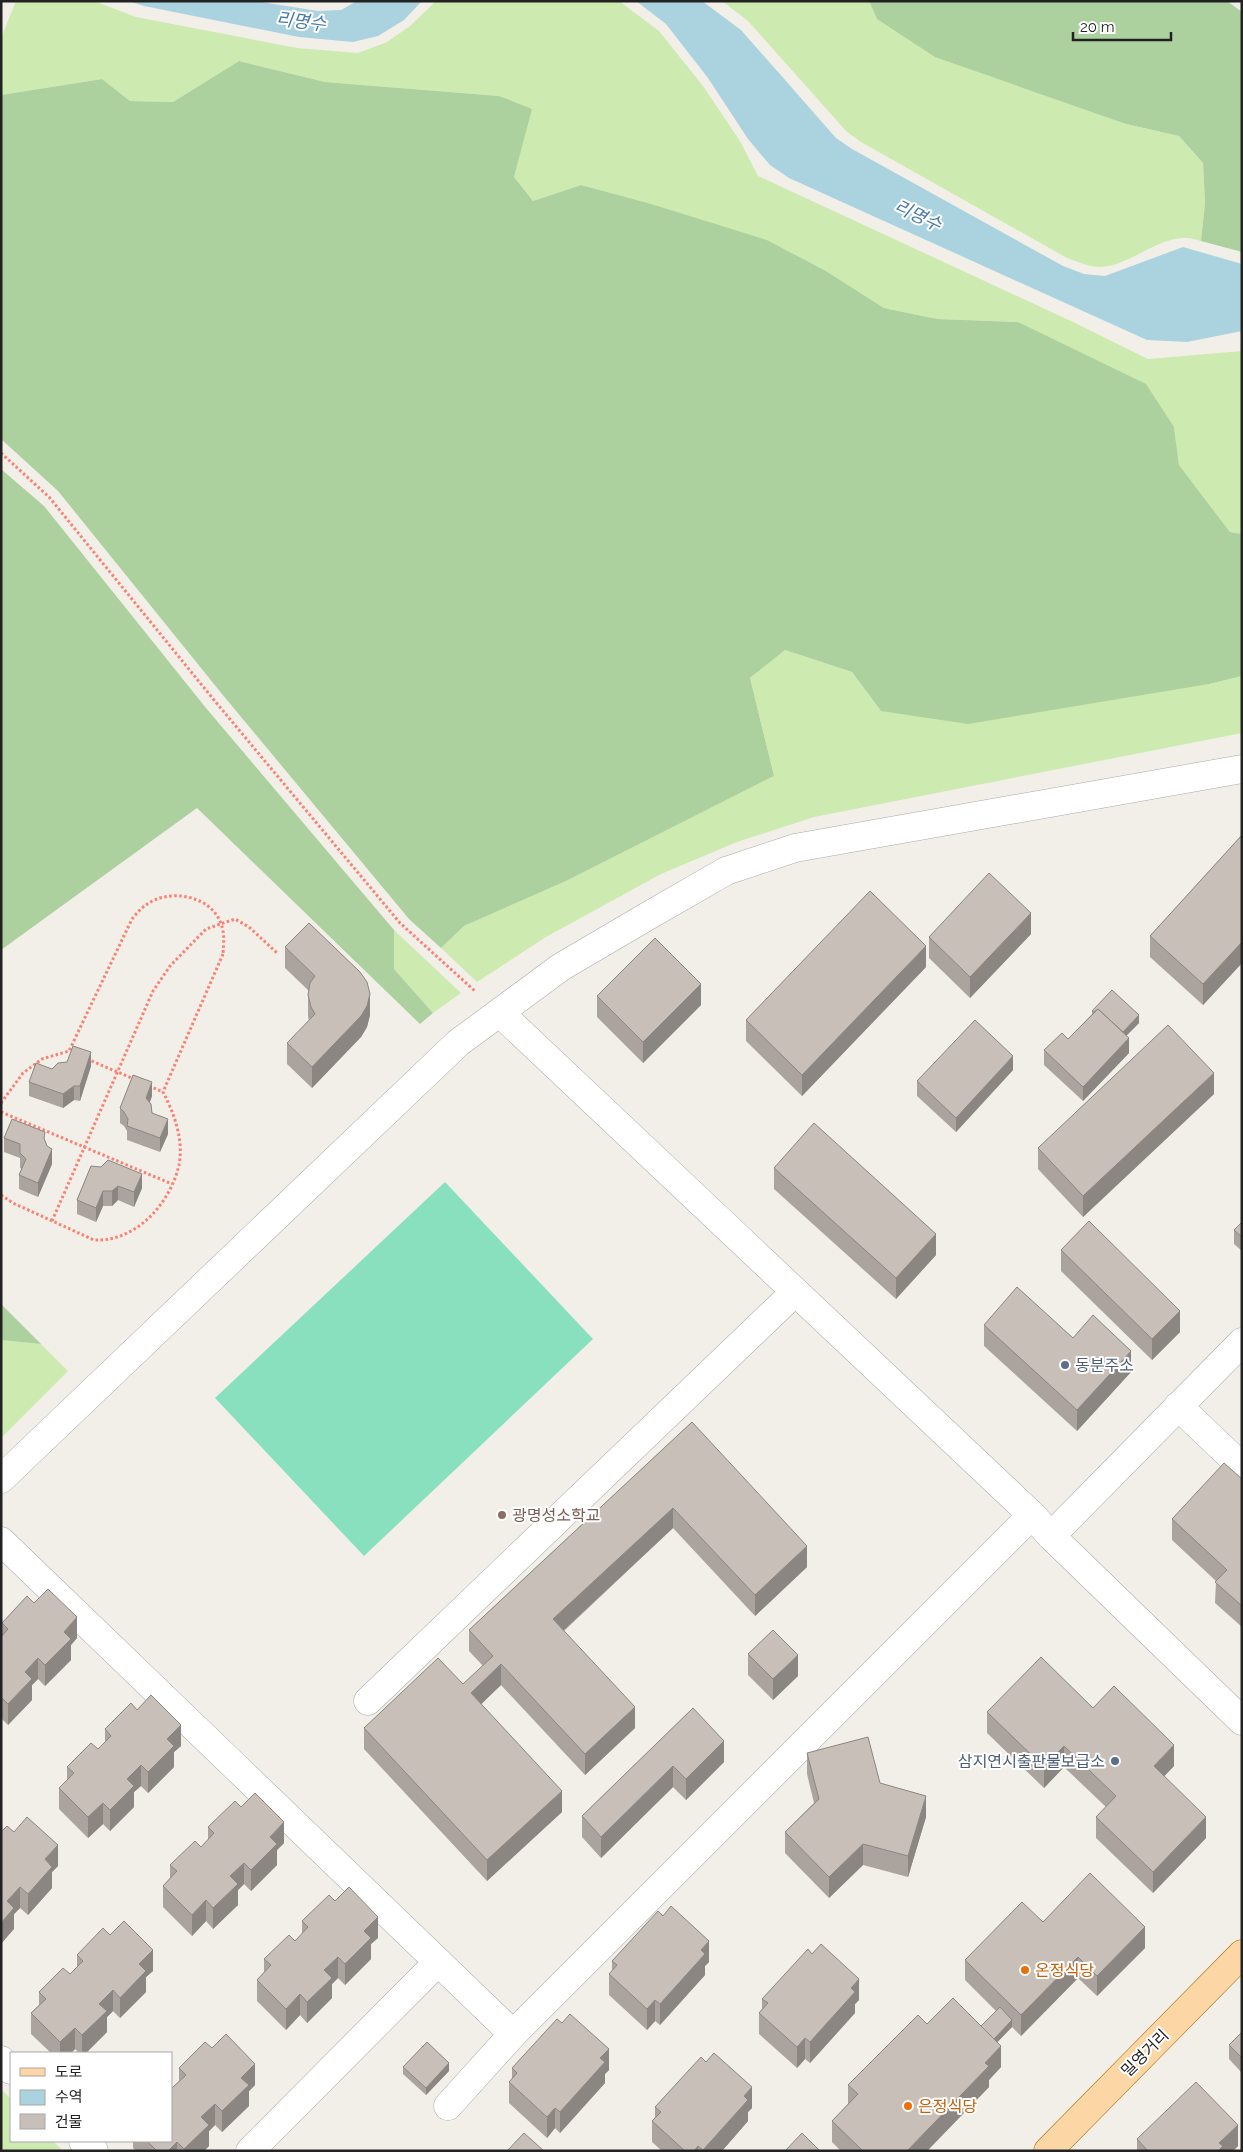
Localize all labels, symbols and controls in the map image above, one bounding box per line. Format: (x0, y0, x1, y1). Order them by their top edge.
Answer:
water label: 리명수 (275, 8, 328, 35)
scale bar (1073, 10, 1170, 42)
text: 20 m (1080, 18, 1115, 36)
water label: 리명수 (891, 195, 946, 236)
place label: 동분주소 (1075, 1356, 1134, 1375)
marker: 동분주소 (1059, 1359, 1071, 1371)
place label: 광명성소학교 (512, 1506, 600, 1525)
marker: 광명성소학교 (496, 1509, 508, 1521)
place label: 삼지연시출판물보급소 (958, 1752, 1105, 1771)
marker: 삼지연시출판물보급소 (1109, 1755, 1121, 1767)
place label: 온정식당 (1035, 1961, 1094, 1980)
marker: 온정식당 (1019, 1964, 1031, 1976)
street label: 밀영거리 (1117, 2025, 1173, 2081)
legend (10, 2052, 172, 2142)
text: 도로 (55, 2063, 83, 2081)
text: 수역 (55, 2088, 83, 2106)
place label: 은정식당 (918, 2097, 977, 2116)
marker: 은정식당 (902, 2100, 914, 2112)
text: 건물 (55, 2113, 83, 2131)

